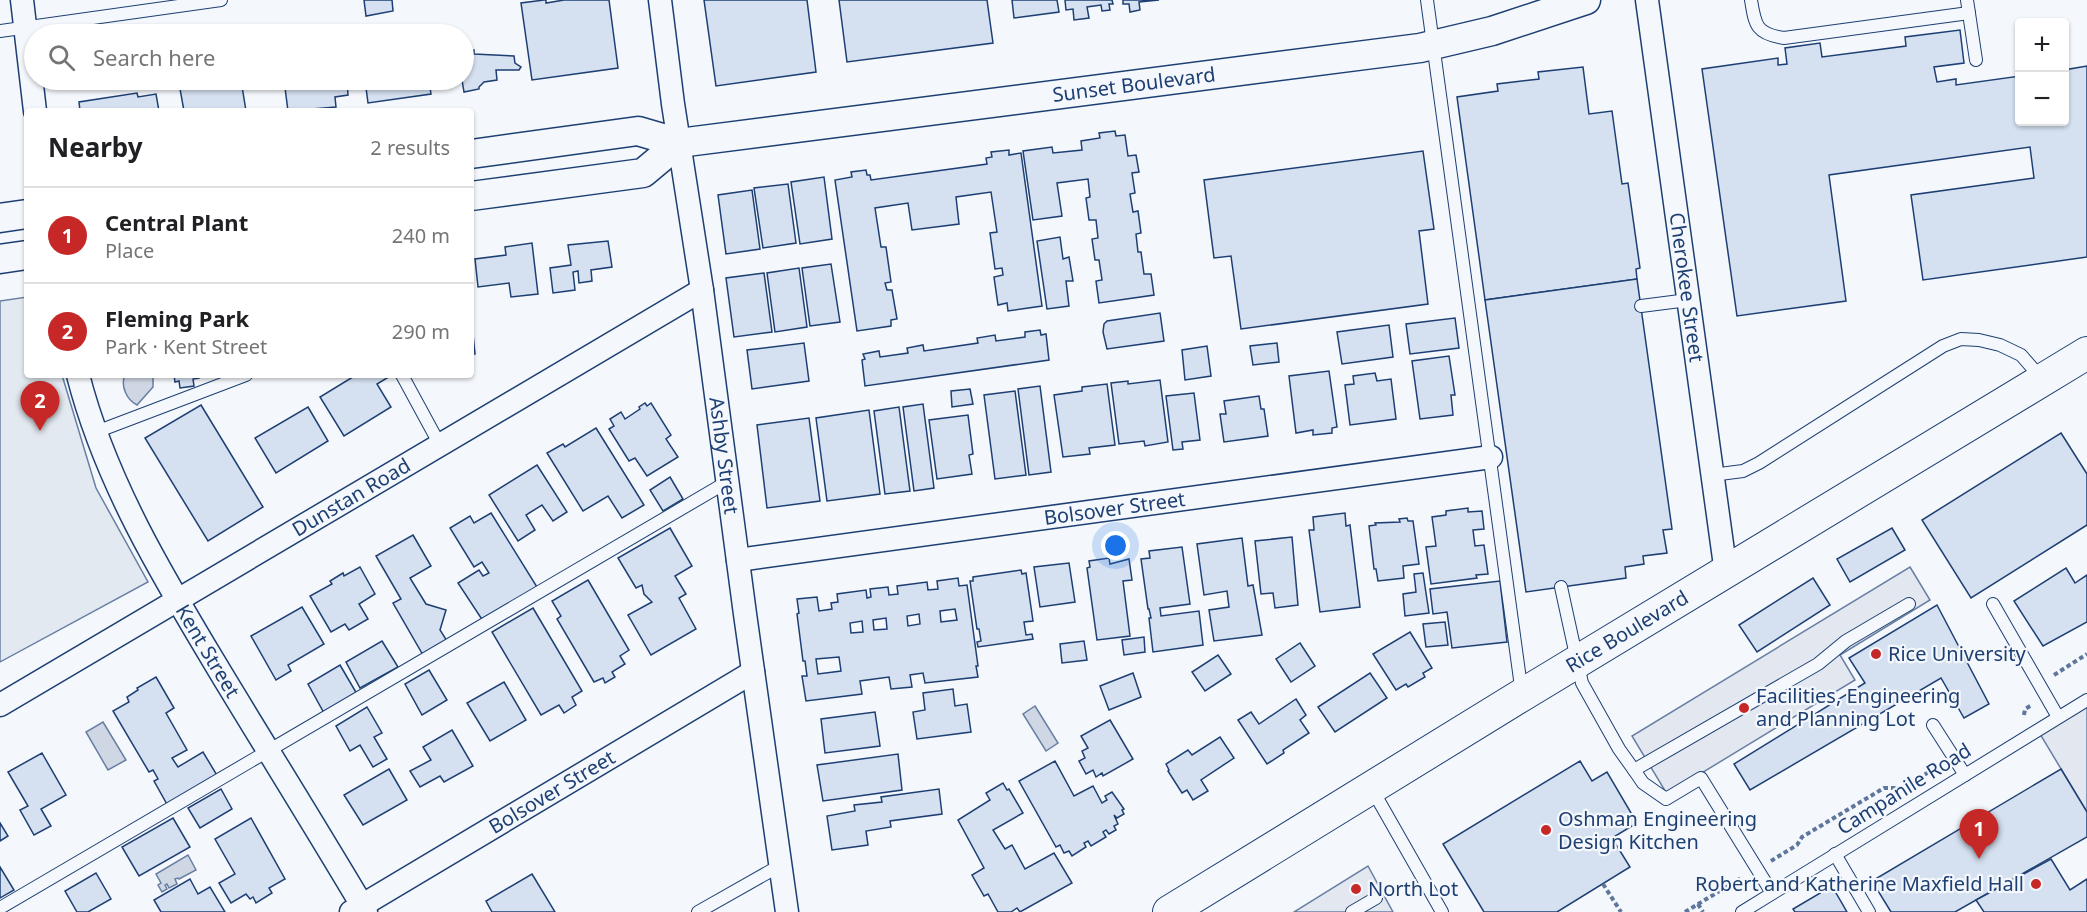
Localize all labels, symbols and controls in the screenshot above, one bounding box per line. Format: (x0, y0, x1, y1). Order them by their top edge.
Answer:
map controls (2015, 18, 2069, 126)
button: + (2015, 18, 2069, 72)
search box (24, 24, 474, 90)
icon: search (45, 41, 78, 74)
text: Search here (93, 42, 215, 72)
street label: Sunset Boulevard (1051, 60, 1217, 108)
button: − (2015, 72, 2069, 126)
text: Nearby (48, 129, 143, 165)
text: 2 results (370, 134, 450, 161)
text: Central Plant (105, 207, 248, 237)
street label: Cherokee Street (1663, 211, 1711, 364)
text: 1 (62, 222, 73, 249)
text: 240 m (392, 222, 450, 249)
text: Place (105, 237, 154, 264)
text: Fleming Park (105, 303, 249, 333)
text: 2 (62, 318, 73, 345)
text: 290 m (392, 318, 450, 345)
text: Park · Kent Street (105, 333, 267, 360)
pin: 2 (20, 382, 60, 431)
street label: Ashby Street (703, 395, 746, 516)
street label: Dunstan Road (287, 451, 415, 542)
street label: Bolsover Street (1042, 485, 1187, 531)
your location (1101, 531, 1130, 560)
street label: Rice Boulevard (1560, 584, 1693, 679)
street label: Kent Street (170, 599, 247, 702)
place label: Rice University (1888, 640, 2026, 667)
marker: Rice University (1869, 647, 1883, 661)
place label: Facilities, Engineering and Planning Lot (1756, 682, 1960, 732)
marker: Facilities, Engineering and Planning Lot (1737, 701, 1751, 715)
street label: Campanile Road (1832, 737, 1976, 841)
street label: Bolsover Street (484, 744, 620, 840)
place label: Oshman Engineering Design Kitchen (1558, 805, 1757, 855)
pin: 1 (1960, 810, 1998, 859)
marker: Oshman Engineering Design Kitchen (1539, 823, 1553, 837)
place label: Robert and Katherine Maxfield Hall (1695, 870, 2024, 897)
place label: North Lot (1368, 875, 1458, 902)
marker: Robert and Katherine Maxfield Hall (2029, 877, 2043, 891)
marker: North Lot (1349, 882, 1363, 896)

